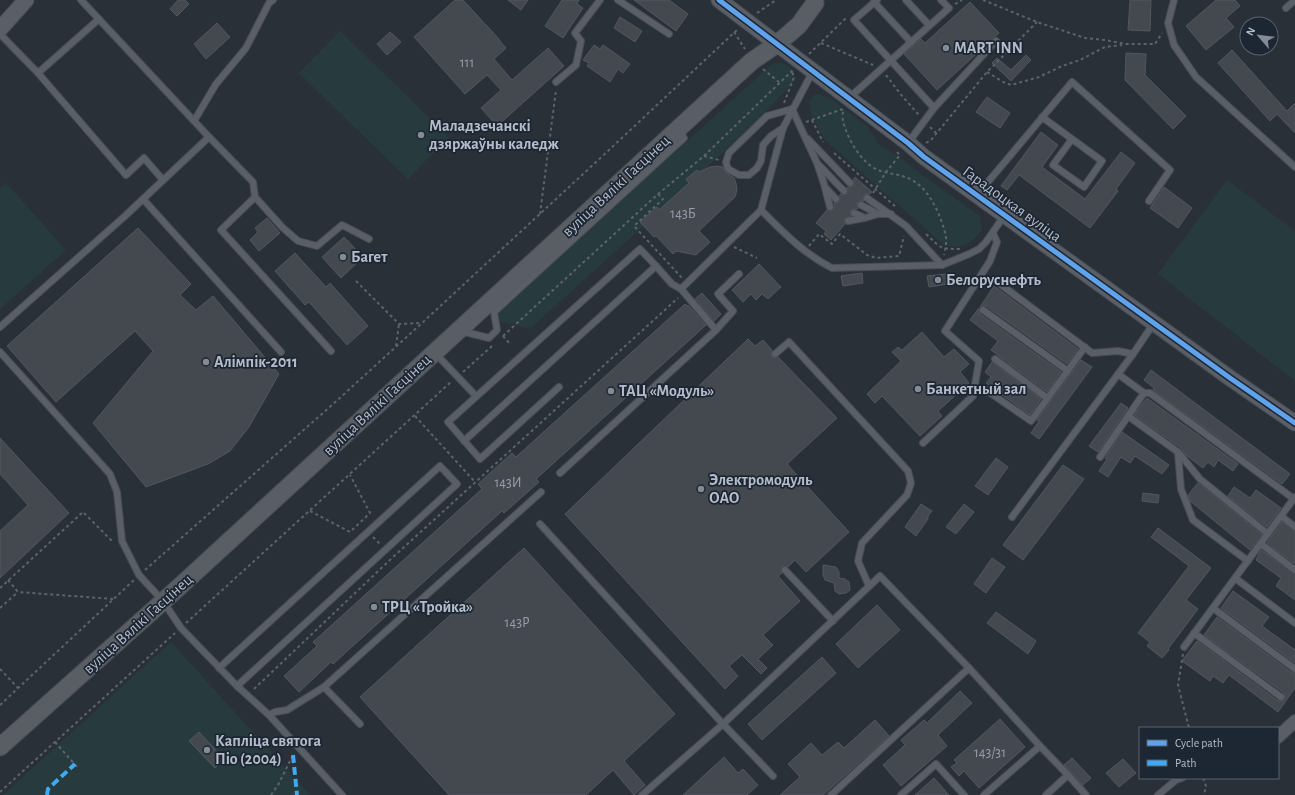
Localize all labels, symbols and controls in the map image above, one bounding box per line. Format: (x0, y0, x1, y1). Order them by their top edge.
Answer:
north arrow (1239, 16, 1279, 56)
text: N (1244, 26, 1257, 38)
place label: MART INN (954, 40, 1023, 56)
marker: MART INN (941, 43, 951, 53)
house number: 111 (460, 56, 474, 70)
place label: Маладзечанскі дзяржаўны каледж (429, 118, 560, 153)
marker: Маладзечанскі дзяржаўны каледж (416, 130, 426, 140)
street label: вуліца Вялікі Гасцінец (559, 132, 674, 241)
street label: Гарадоцкая вуліца (959, 163, 1064, 246)
house number: 143Б (670, 207, 696, 221)
place label: Багет (351, 249, 388, 265)
marker: Багет (338, 252, 348, 262)
place label: Белоруснефть (946, 272, 1042, 289)
marker: Белоруснефть (933, 275, 943, 285)
street label: вуліца Вялікі Гасцінец (320, 351, 435, 460)
place label: Алімпік-2011 (214, 354, 298, 370)
marker: Алімпік-2011 (201, 357, 211, 367)
place label: Банкетный зал (926, 381, 1026, 397)
place label: ТАЦ «Модуль» (619, 383, 715, 400)
marker: Банкетный зал (913, 384, 923, 394)
marker: ТАЦ «Модуль» (606, 386, 616, 396)
place label: Электромодуль ОАО (709, 472, 813, 506)
house number: 143И (494, 476, 522, 490)
marker: Электромодуль ОАО (696, 484, 706, 494)
street label: вуліца Вялікі Гасцінец (80, 571, 197, 678)
place label: ТРЦ «Тройка» (382, 599, 473, 615)
marker: ТРЦ «Тройка» (369, 602, 379, 612)
house number: 143Р (505, 616, 529, 630)
legend (1139, 727, 1279, 779)
place label: Капліца святога Піо (2004) (215, 733, 321, 767)
text: Cycle path (1175, 737, 1223, 750)
marker: Капліца святога Піо (2004) (202, 745, 212, 755)
house number: 143/31 (974, 746, 1006, 760)
text: Path (1175, 757, 1197, 769)

